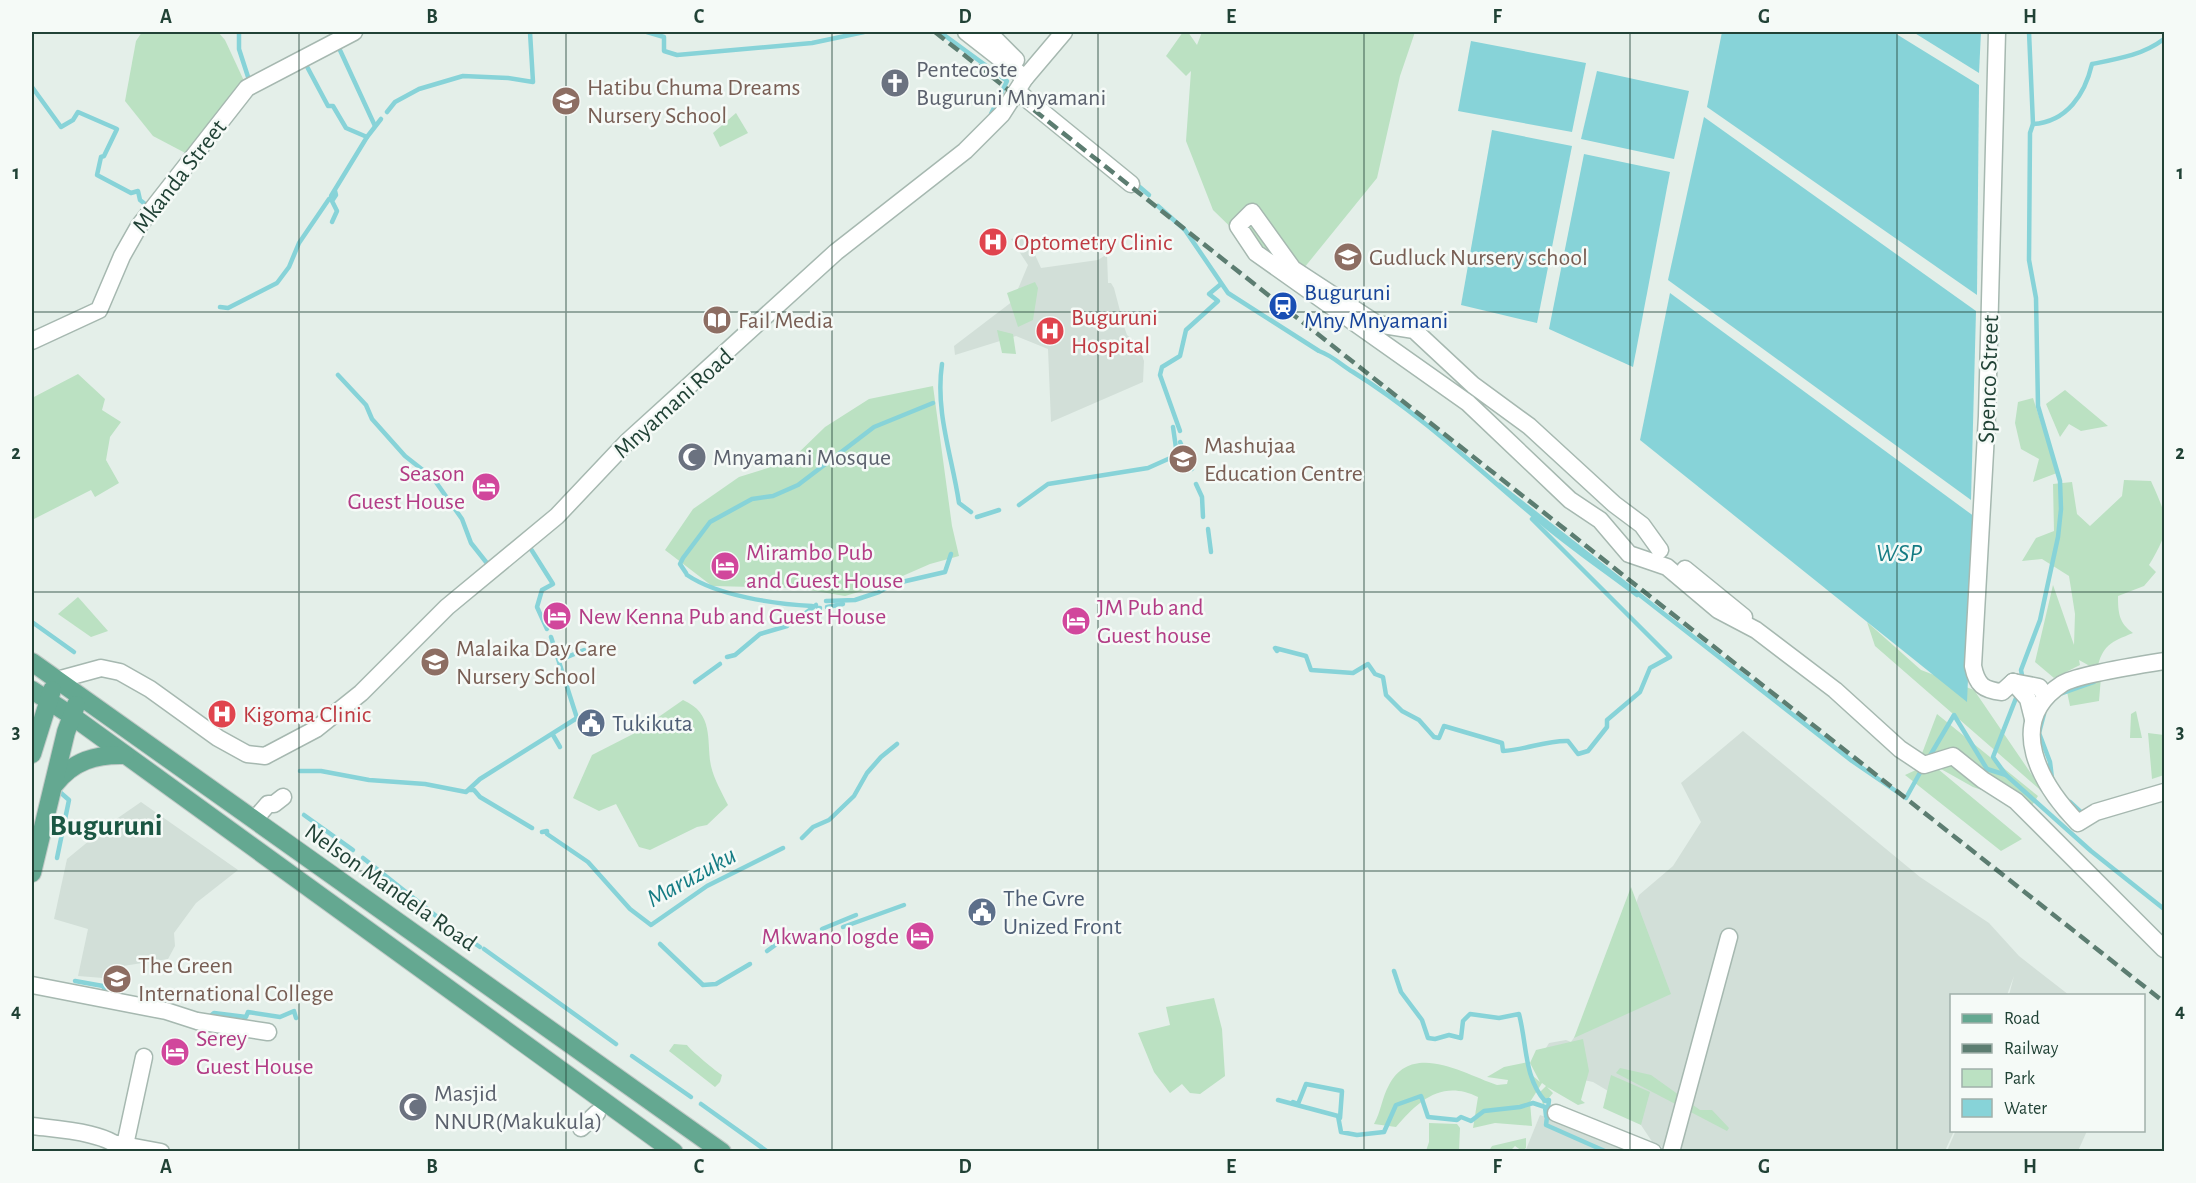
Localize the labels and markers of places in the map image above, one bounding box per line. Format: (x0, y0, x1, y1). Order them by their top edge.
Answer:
place label: Pentecoste Buguruni Mnyamani (916, 58, 1106, 110)
church icon: Pentecoste Buguruni Mnyamani (879, 67, 911, 99)
place label: Hatibu Chuma Dreams Nursery School (587, 76, 800, 128)
school or university icon: Hatibu Chuma Dreams Nursery School (550, 85, 582, 117)
hospital icon: Optometry Clinic (977, 226, 1009, 258)
place label: Optometry Clinic (1014, 231, 1172, 255)
school or university icon: Gudluck Nursery school (1332, 241, 1364, 273)
place label: Gudluck Nursery school (1369, 246, 1588, 270)
place label: Buguruni Mny Mnyamani (1304, 281, 1448, 333)
station icon: Buguruni Mny Mnyamani (1267, 290, 1299, 322)
library icon: Fail Media (701, 304, 733, 336)
place label: Buguruni Hospital (1071, 306, 1158, 358)
place label: Fail Media (738, 309, 833, 333)
hospital icon: Buguruni Hospital (1034, 315, 1066, 347)
place label: Mashujaa Education Centre (1204, 434, 1363, 486)
mosque icon: Mnyamani Mosque (676, 441, 708, 473)
school or university icon: Mashujaa Education Centre (1167, 443, 1199, 475)
place label: Mnyamani Mosque (713, 446, 891, 470)
place label: Season Guest House (347, 462, 465, 514)
hotel icon: Season Guest House (470, 471, 502, 503)
place label: Mirambo Pub and Guest House (746, 541, 903, 593)
hotel icon: Mirambo Pub and Guest House (709, 550, 741, 582)
place label: JM Pub and Guest house (1097, 596, 1211, 648)
hotel icon: New Kenna Pub and Guest House (541, 600, 573, 632)
place label: New Kenna Pub and Guest House (578, 605, 886, 629)
hotel icon: JM Pub and Guest house (1060, 605, 1092, 637)
place label: Malaika Day Care Nursery School (456, 637, 617, 689)
school or university icon: Malaika Day Care Nursery School (419, 646, 451, 678)
hospital icon: Kigoma Clinic (206, 698, 238, 730)
place label: Kigoma Clinic (243, 703, 371, 727)
public building icon: Tukikuta (575, 707, 607, 739)
place label: Tukikuta (612, 712, 693, 736)
place label: The Gvre Unized Front (1003, 887, 1122, 939)
public building icon: The Gvre Unized Front (966, 896, 998, 928)
hotel icon: Mkwano logde (904, 920, 936, 952)
place label: Mkwano logde (761, 925, 899, 949)
place label: The Green International College (138, 954, 334, 1006)
school or university icon: The Green International College (101, 963, 133, 995)
place label: Serey Guest House (196, 1027, 314, 1079)
hotel icon: Serey Guest House (159, 1036, 191, 1068)
place label: Masjid NNUR(Makukula) (434, 1082, 603, 1134)
mosque icon: Masjid NNUR(Makukula) (397, 1091, 429, 1123)

